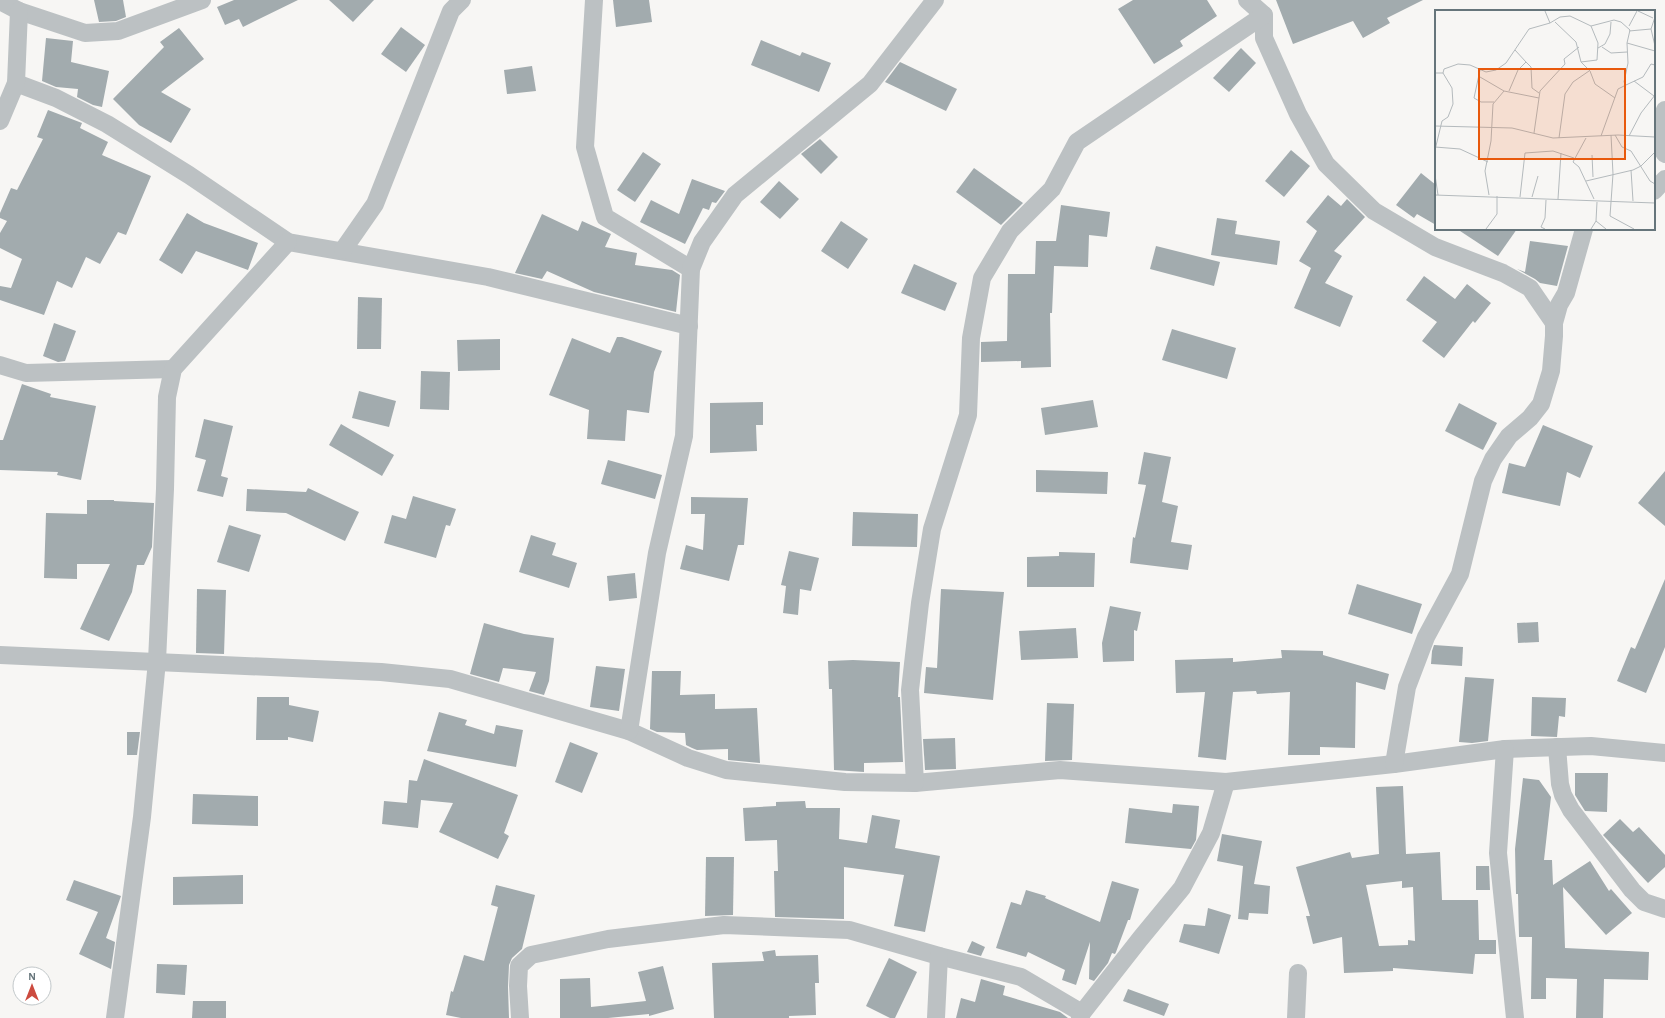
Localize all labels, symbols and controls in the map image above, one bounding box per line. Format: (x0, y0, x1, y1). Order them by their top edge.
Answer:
inset map (1435, 10, 1655, 230)
north arrow (12, 966, 52, 1006)
text: N (28, 971, 36, 982)

